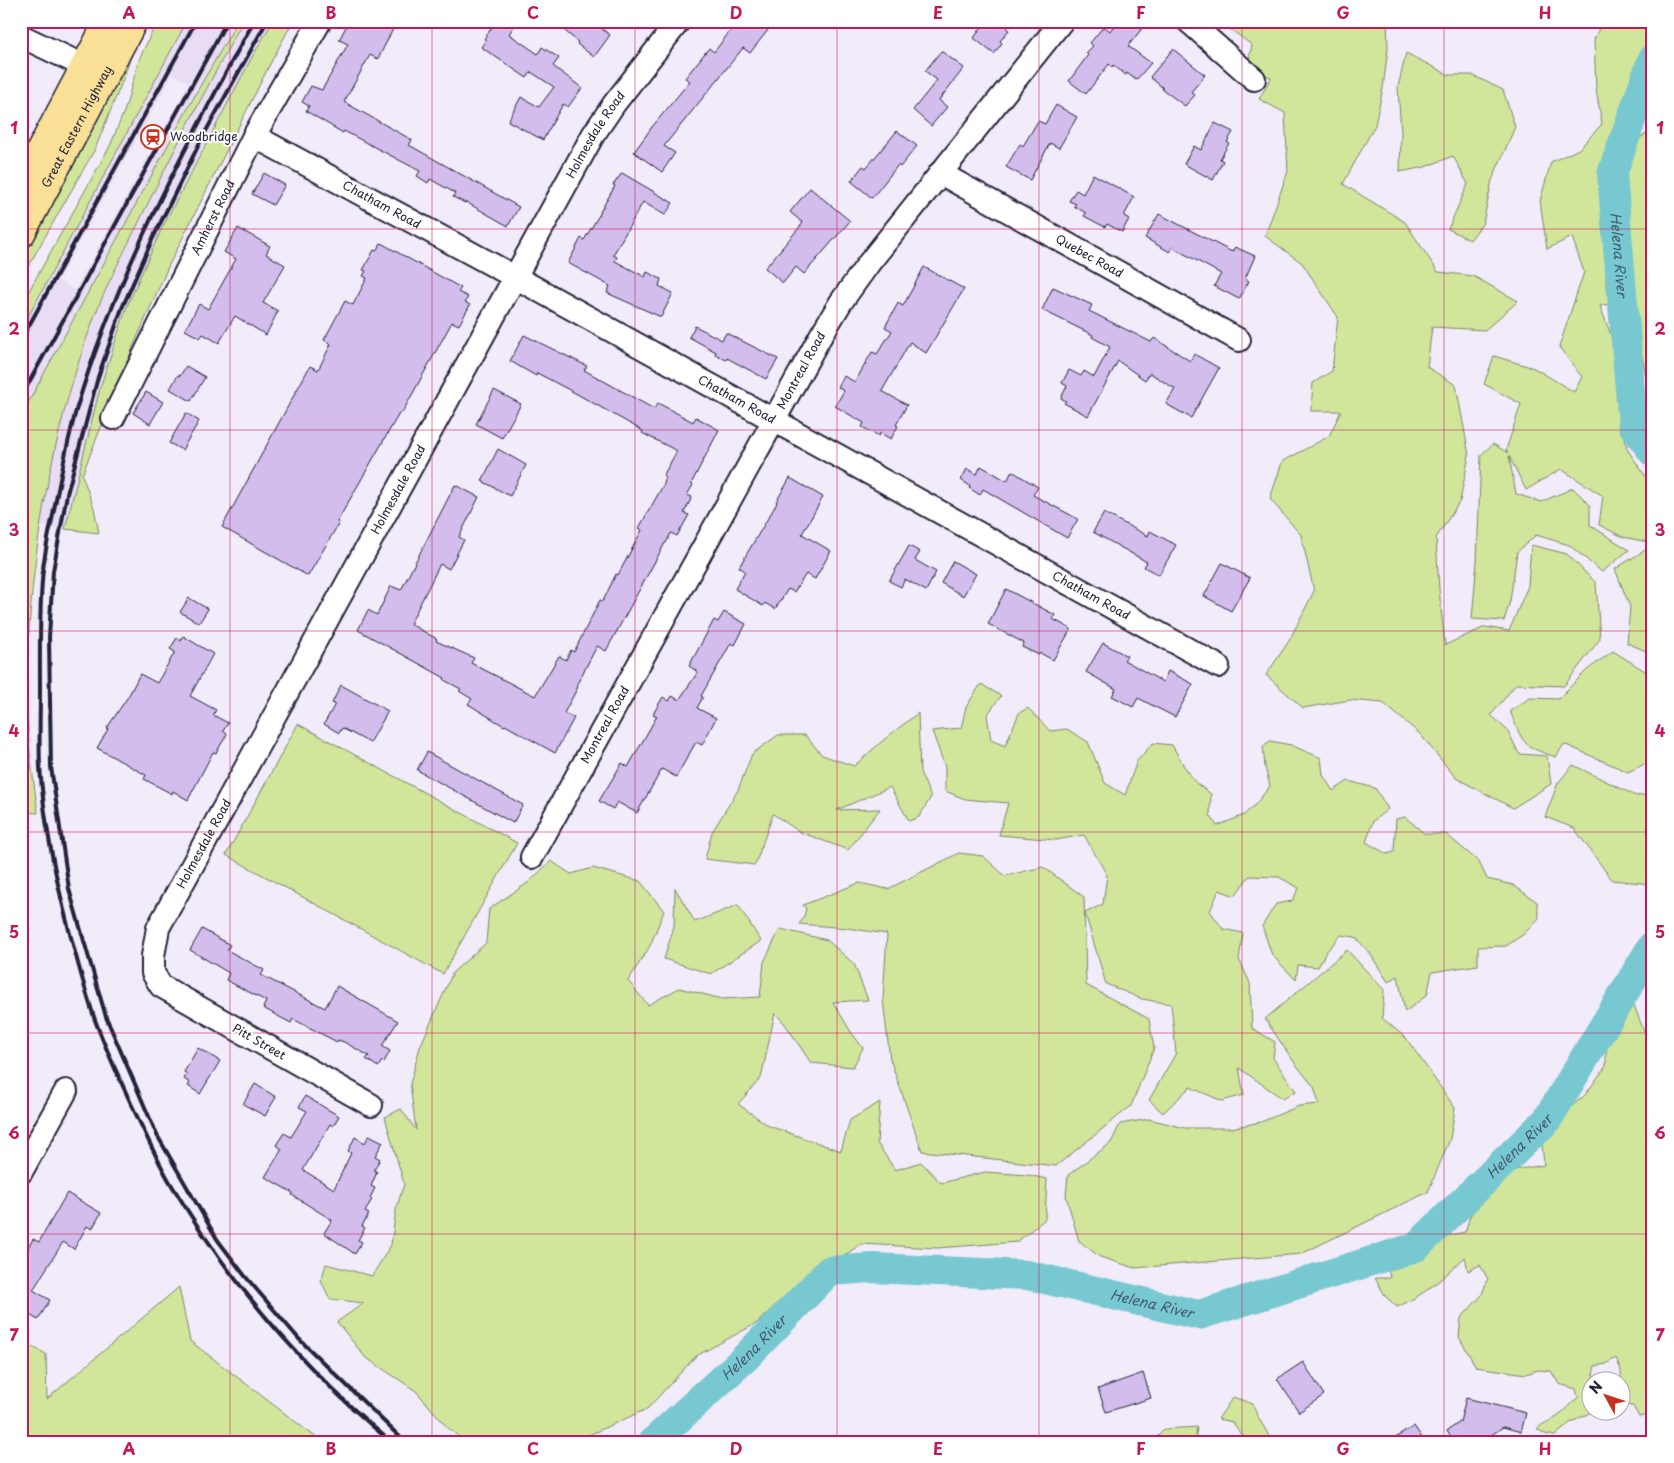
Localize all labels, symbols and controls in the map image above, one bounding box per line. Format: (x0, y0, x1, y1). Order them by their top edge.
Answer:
text: A (123, 0, 136, 24)
text: B (326, 0, 337, 24)
text: C (527, 0, 539, 24)
text: D (730, 0, 742, 24)
text: E (933, 0, 943, 24)
text: F (1136, 0, 1146, 24)
text: G (1336, 0, 1350, 24)
text: H (1539, 0, 1551, 24)
street label: Great Eastern Highway (36, 62, 116, 191)
street label: Holmesdale Road (561, 87, 629, 181)
text: 1 (10, 115, 18, 139)
text: 1 (1656, 115, 1664, 139)
station icon: Woodbridge (140, 124, 166, 150)
place label: Woodbridge (170, 127, 238, 145)
street label: Chatham Road (340, 176, 424, 233)
street label: Amherst Road (186, 177, 239, 258)
water label: Helena River (1605, 212, 1633, 299)
street label: Quebec Road (1053, 229, 1127, 282)
text: 2 (8, 316, 20, 340)
text: 2 (1654, 316, 1666, 340)
street label: Montreal Road (772, 328, 829, 412)
street label: Chatham Road (695, 370, 779, 428)
street label: Holmesdale Road (366, 441, 429, 537)
text: 3 (9, 517, 19, 541)
text: 3 (1655, 517, 1665, 541)
street label: Chatham Road (1049, 566, 1134, 624)
street label: Montreal Road (576, 682, 633, 766)
text: 4 (9, 718, 20, 742)
text: 4 (1655, 718, 1666, 742)
street label: Holmesdale Road (171, 795, 235, 891)
text: 5 (9, 919, 19, 943)
text: 5 (1655, 919, 1665, 943)
street label: Pitt Street (229, 1019, 290, 1064)
water label: Helena River (1481, 1109, 1559, 1183)
text: 6 (8, 1120, 20, 1144)
text: 6 (1654, 1120, 1666, 1144)
water label: Helena River (1108, 1284, 1197, 1324)
water label: Helena River (716, 1309, 792, 1385)
text: 7 (9, 1322, 19, 1346)
text: 7 (1655, 1322, 1665, 1346)
north arrow (1582, 1370, 1632, 1420)
text: N (1584, 1376, 1607, 1398)
text: A (123, 1436, 136, 1460)
text: B (326, 1436, 337, 1460)
text: C (527, 1436, 539, 1460)
text: D (730, 1436, 742, 1460)
text: E (933, 1436, 943, 1460)
text: F (1136, 1436, 1146, 1460)
text: G (1336, 1436, 1350, 1460)
text: H (1539, 1436, 1551, 1460)

